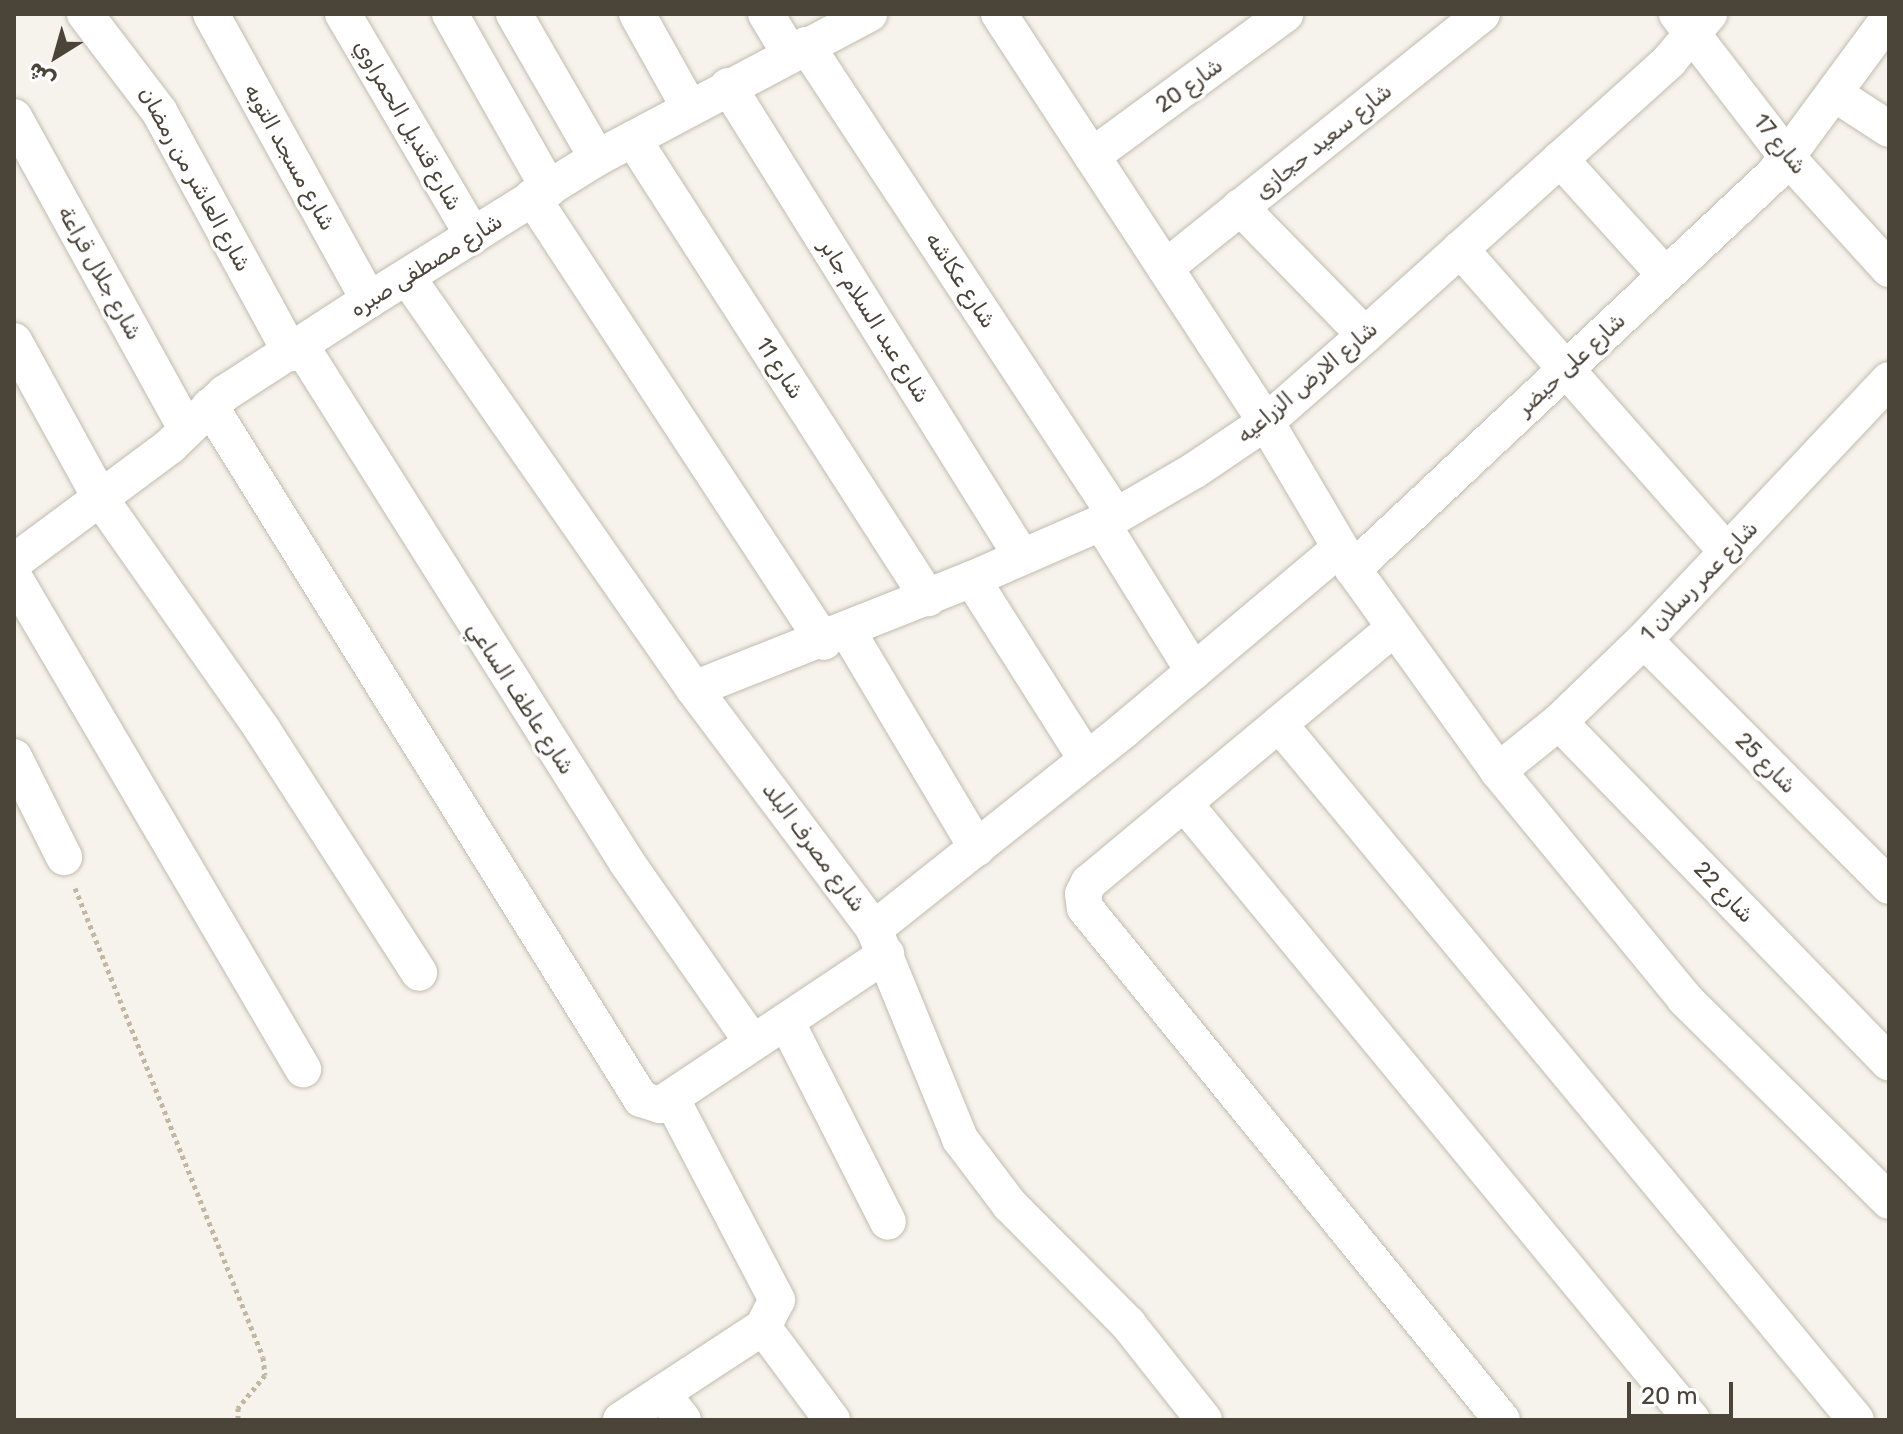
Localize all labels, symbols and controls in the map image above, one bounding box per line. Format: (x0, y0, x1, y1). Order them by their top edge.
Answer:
north arrow (16, 16, 96, 96)
street label: شارع قنديل الحمراوي (348, 35, 468, 215)
street label: شارع 20 (1150, 52, 1228, 118)
text: ش (22, 56, 61, 95)
street label: شارع سعيد حجازى (1249, 77, 1397, 205)
street label: شارع مسجد التوبه (239, 79, 341, 235)
street label: شارع العاشر من رمضان (133, 82, 257, 276)
street label: شارع 17 (1748, 109, 1812, 179)
street label: شارع جلال قراعة (52, 201, 148, 345)
street label: شارع مصطفى صبره (345, 208, 507, 322)
street label: شارع عكاشه (920, 227, 1002, 333)
street label: شارع عبد السلام جابر (814, 234, 936, 408)
street label: شارع على حيضر (1511, 307, 1631, 421)
street label: شارع الارض الزراعيه (1231, 315, 1383, 449)
street label: شارع 11 (750, 332, 810, 404)
street label: شارع عمر رسلان 1 (1635, 515, 1763, 647)
street label: شارع عاطف الساعي (462, 617, 580, 779)
street label: شارع 25 (1730, 727, 1802, 799)
street label: شارع مصرف البلد (757, 777, 871, 917)
street label: شارع 22 (1688, 856, 1760, 928)
scale bar (1631, 1366, 1737, 1416)
text: 20 m (1641, 1382, 1698, 1410)

